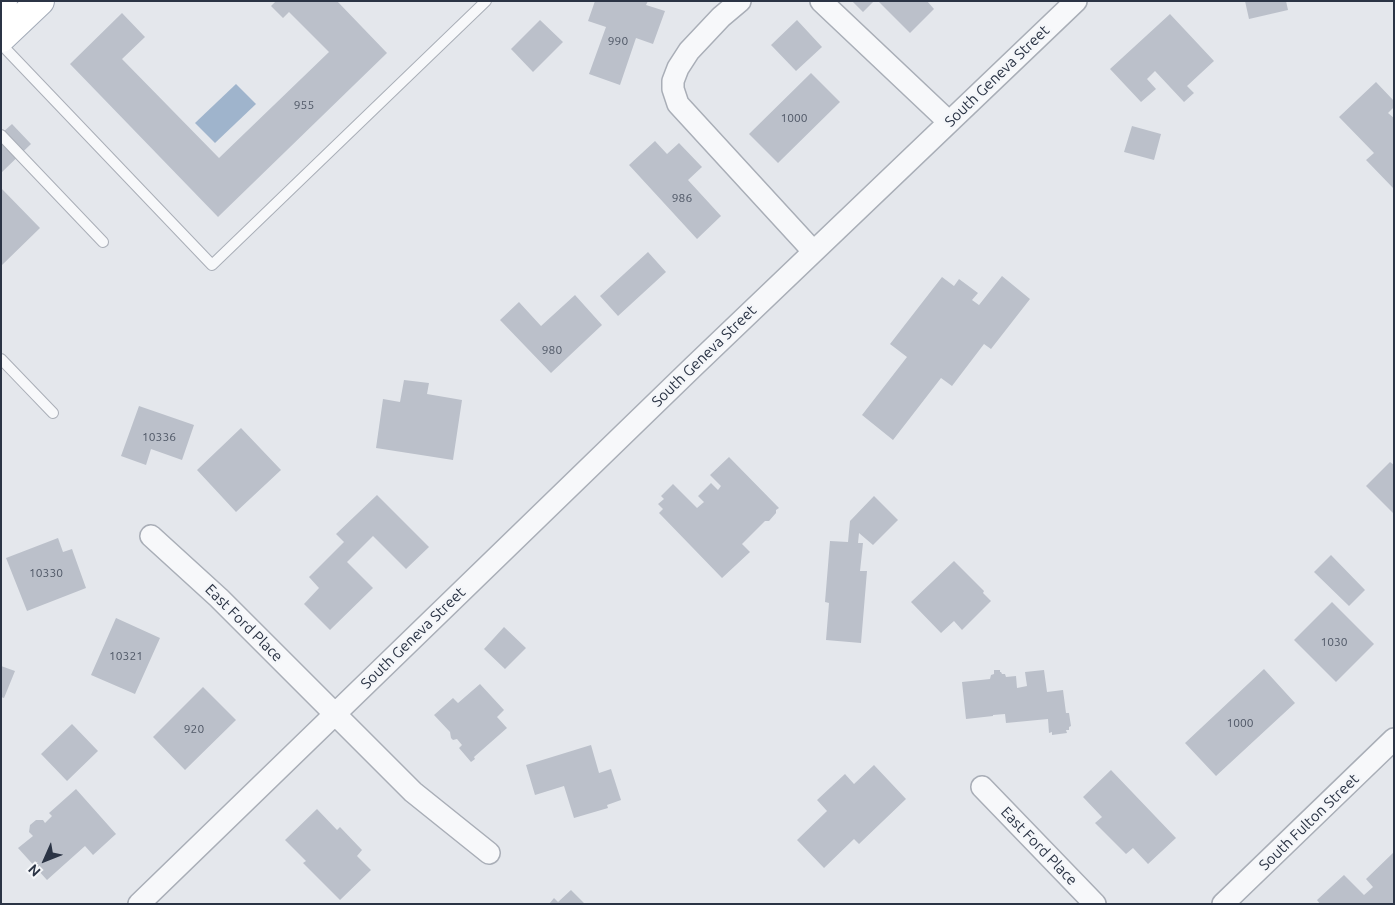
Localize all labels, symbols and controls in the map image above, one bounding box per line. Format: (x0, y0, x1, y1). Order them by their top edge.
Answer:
street label: South Geneva Street (941, 21, 1053, 131)
house number: 990 (608, 34, 628, 48)
house number: 955 (294, 98, 314, 112)
house number: 1000 (780, 111, 808, 125)
house number: 986 (672, 191, 692, 205)
street label: South Geneva Street (648, 301, 760, 411)
house number: 980 (542, 343, 562, 357)
house number: 10336 (142, 430, 176, 444)
house number: 10330 (29, 566, 63, 580)
street label: East Ford Place (201, 580, 287, 666)
street label: South Geneva Street (357, 583, 469, 693)
house number: 1030 (1320, 635, 1348, 649)
house number: 10321 (109, 649, 143, 663)
house number: 1000 (1226, 716, 1254, 730)
house number: 920 (184, 722, 204, 736)
street label: South Fulton Street (1255, 770, 1363, 874)
street label: East Ford Place (997, 803, 1081, 889)
north arrow (20, 835, 70, 885)
text: N (25, 861, 44, 880)

